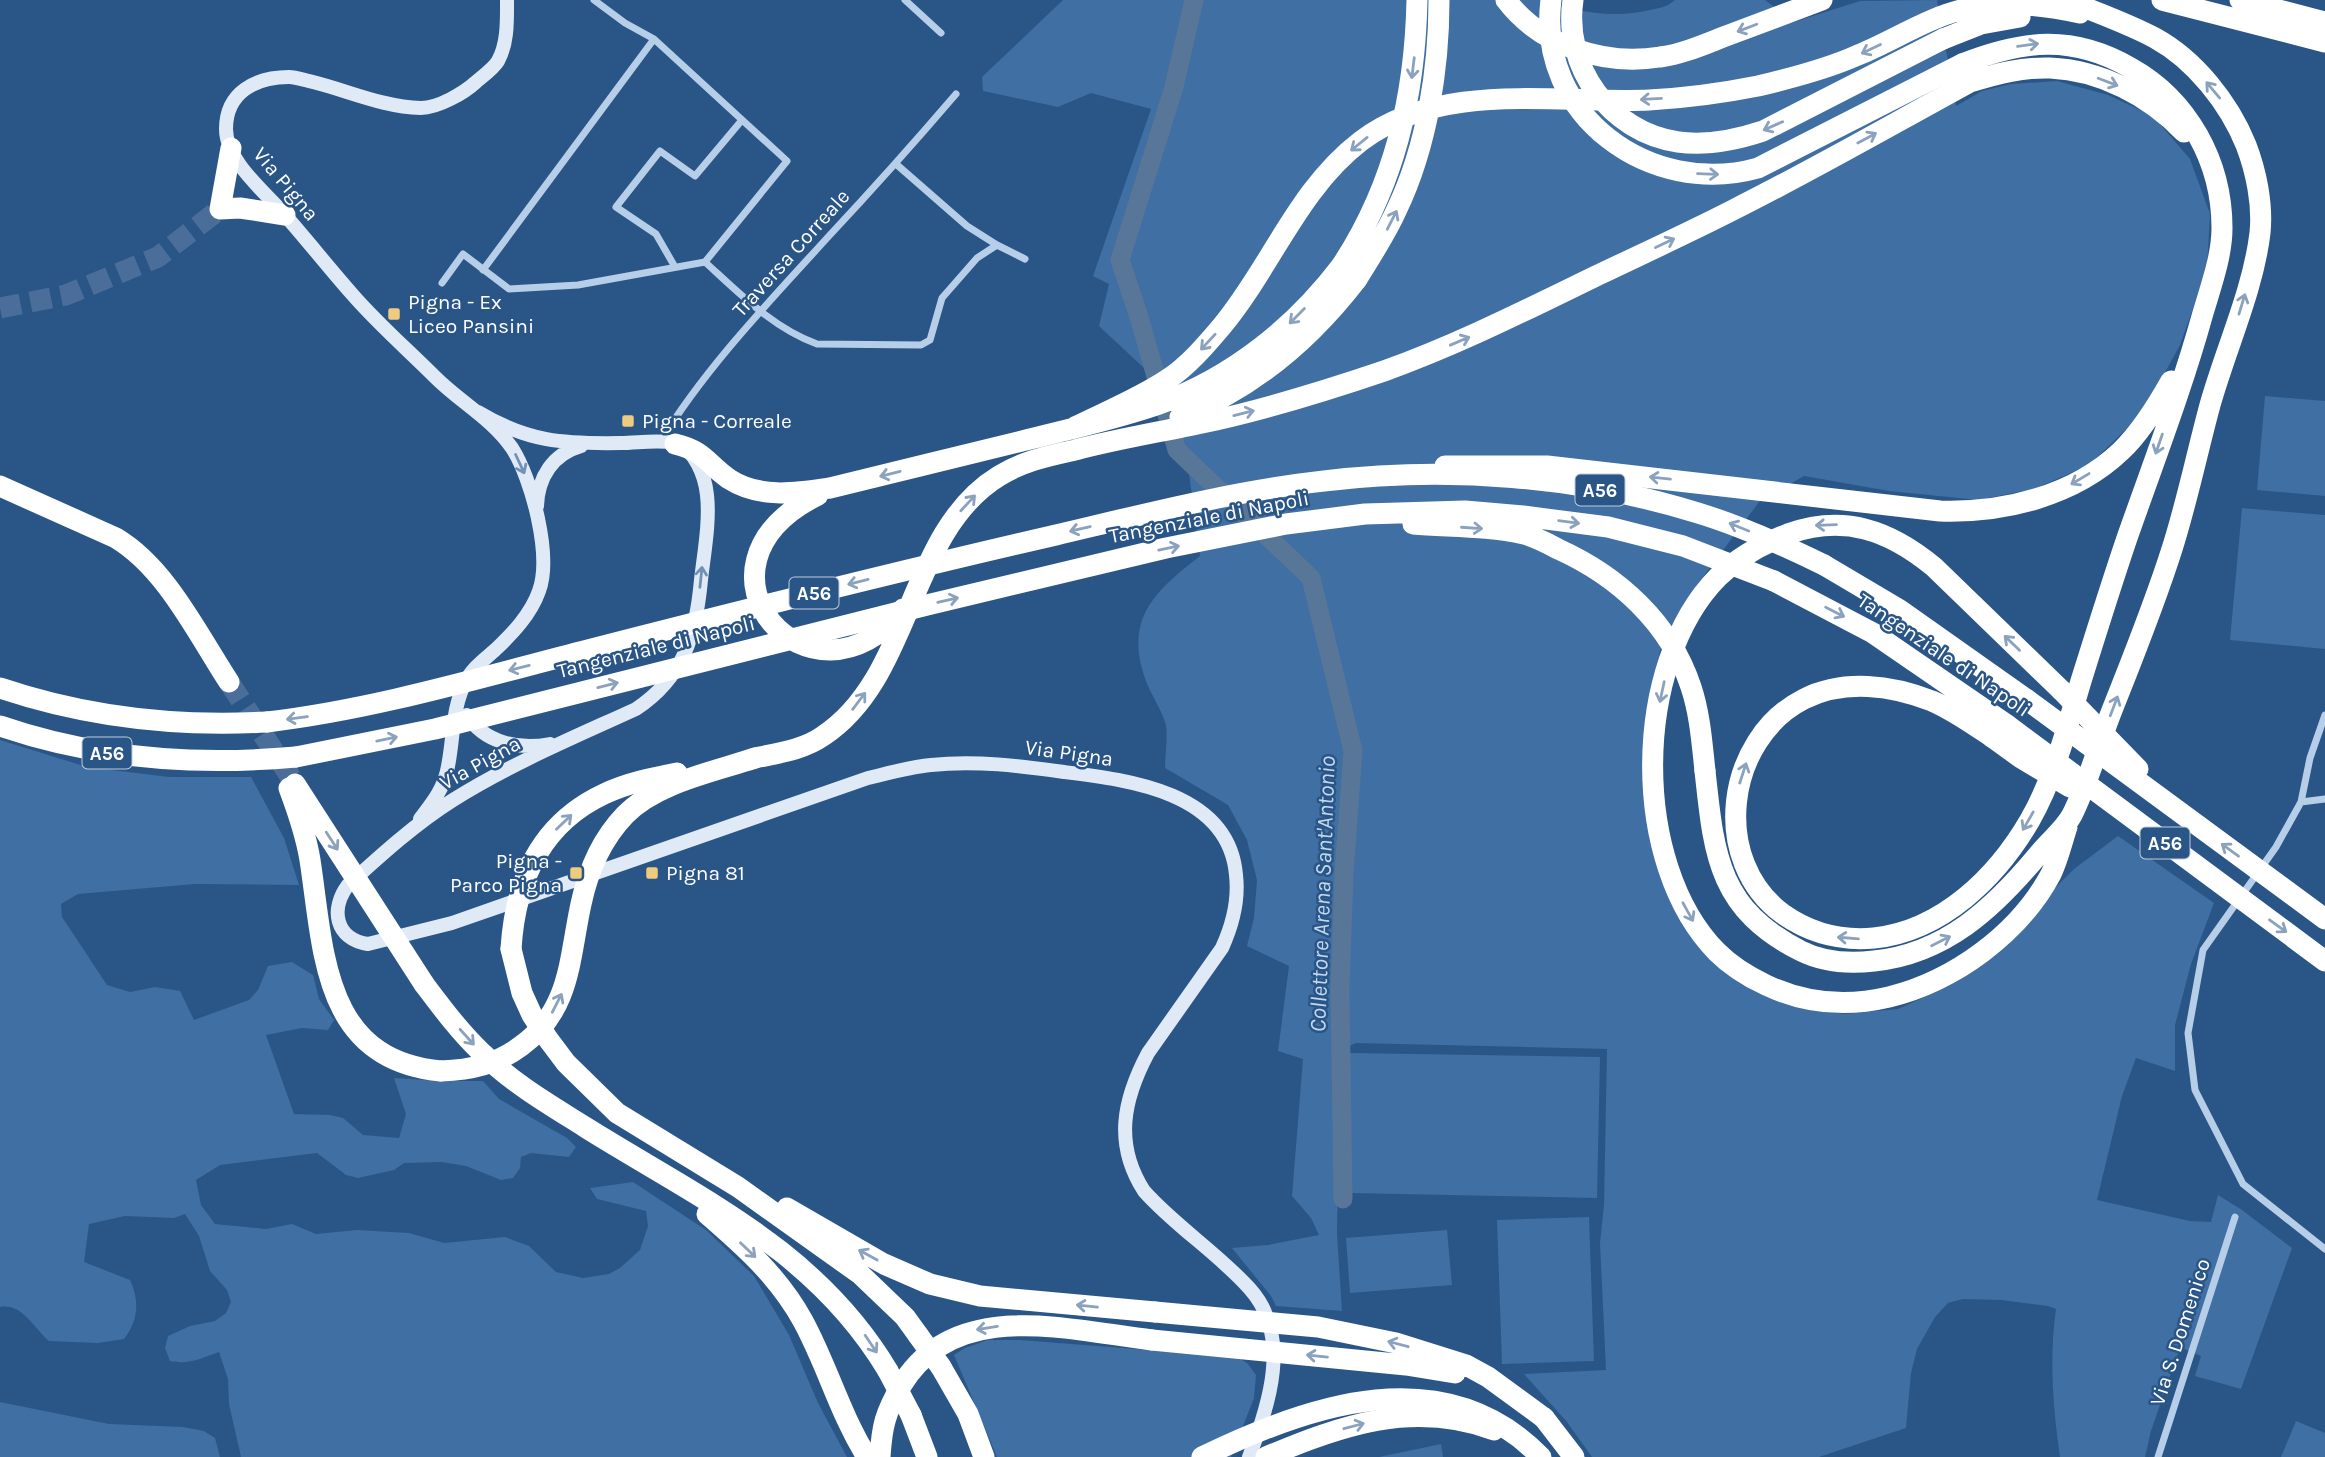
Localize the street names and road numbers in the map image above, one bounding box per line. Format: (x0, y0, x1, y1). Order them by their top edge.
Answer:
street label: Via Pigna (248, 142, 324, 226)
street label: Traversa Correale (727, 184, 855, 322)
road number: A56 (1576, 475, 1624, 505)
street label: Tangenziale di Napoli (1107, 486, 1311, 548)
road number: A56 (790, 578, 838, 608)
street label: Tangenziale di Napoli (1853, 588, 2035, 722)
street label: Tangenziale di Napoli (555, 611, 757, 683)
street label: Via Pigna (435, 731, 525, 795)
street label: Via Pigna (1023, 735, 1115, 771)
road number: A56 (82, 738, 132, 768)
road number: A56 (2140, 828, 2190, 858)
street label: Via S. Domenico (2145, 1256, 2215, 1408)

